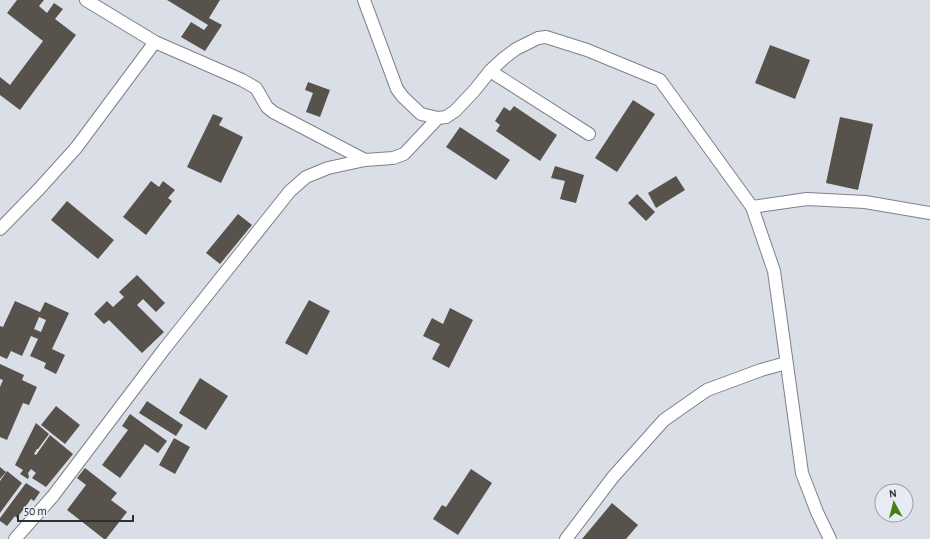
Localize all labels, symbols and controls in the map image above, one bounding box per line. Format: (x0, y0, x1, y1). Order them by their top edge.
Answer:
north arrow (874, 483, 914, 523)
text: N (888, 488, 897, 499)
scale bar (18, 497, 133, 523)
text: 50 m (24, 505, 47, 517)

